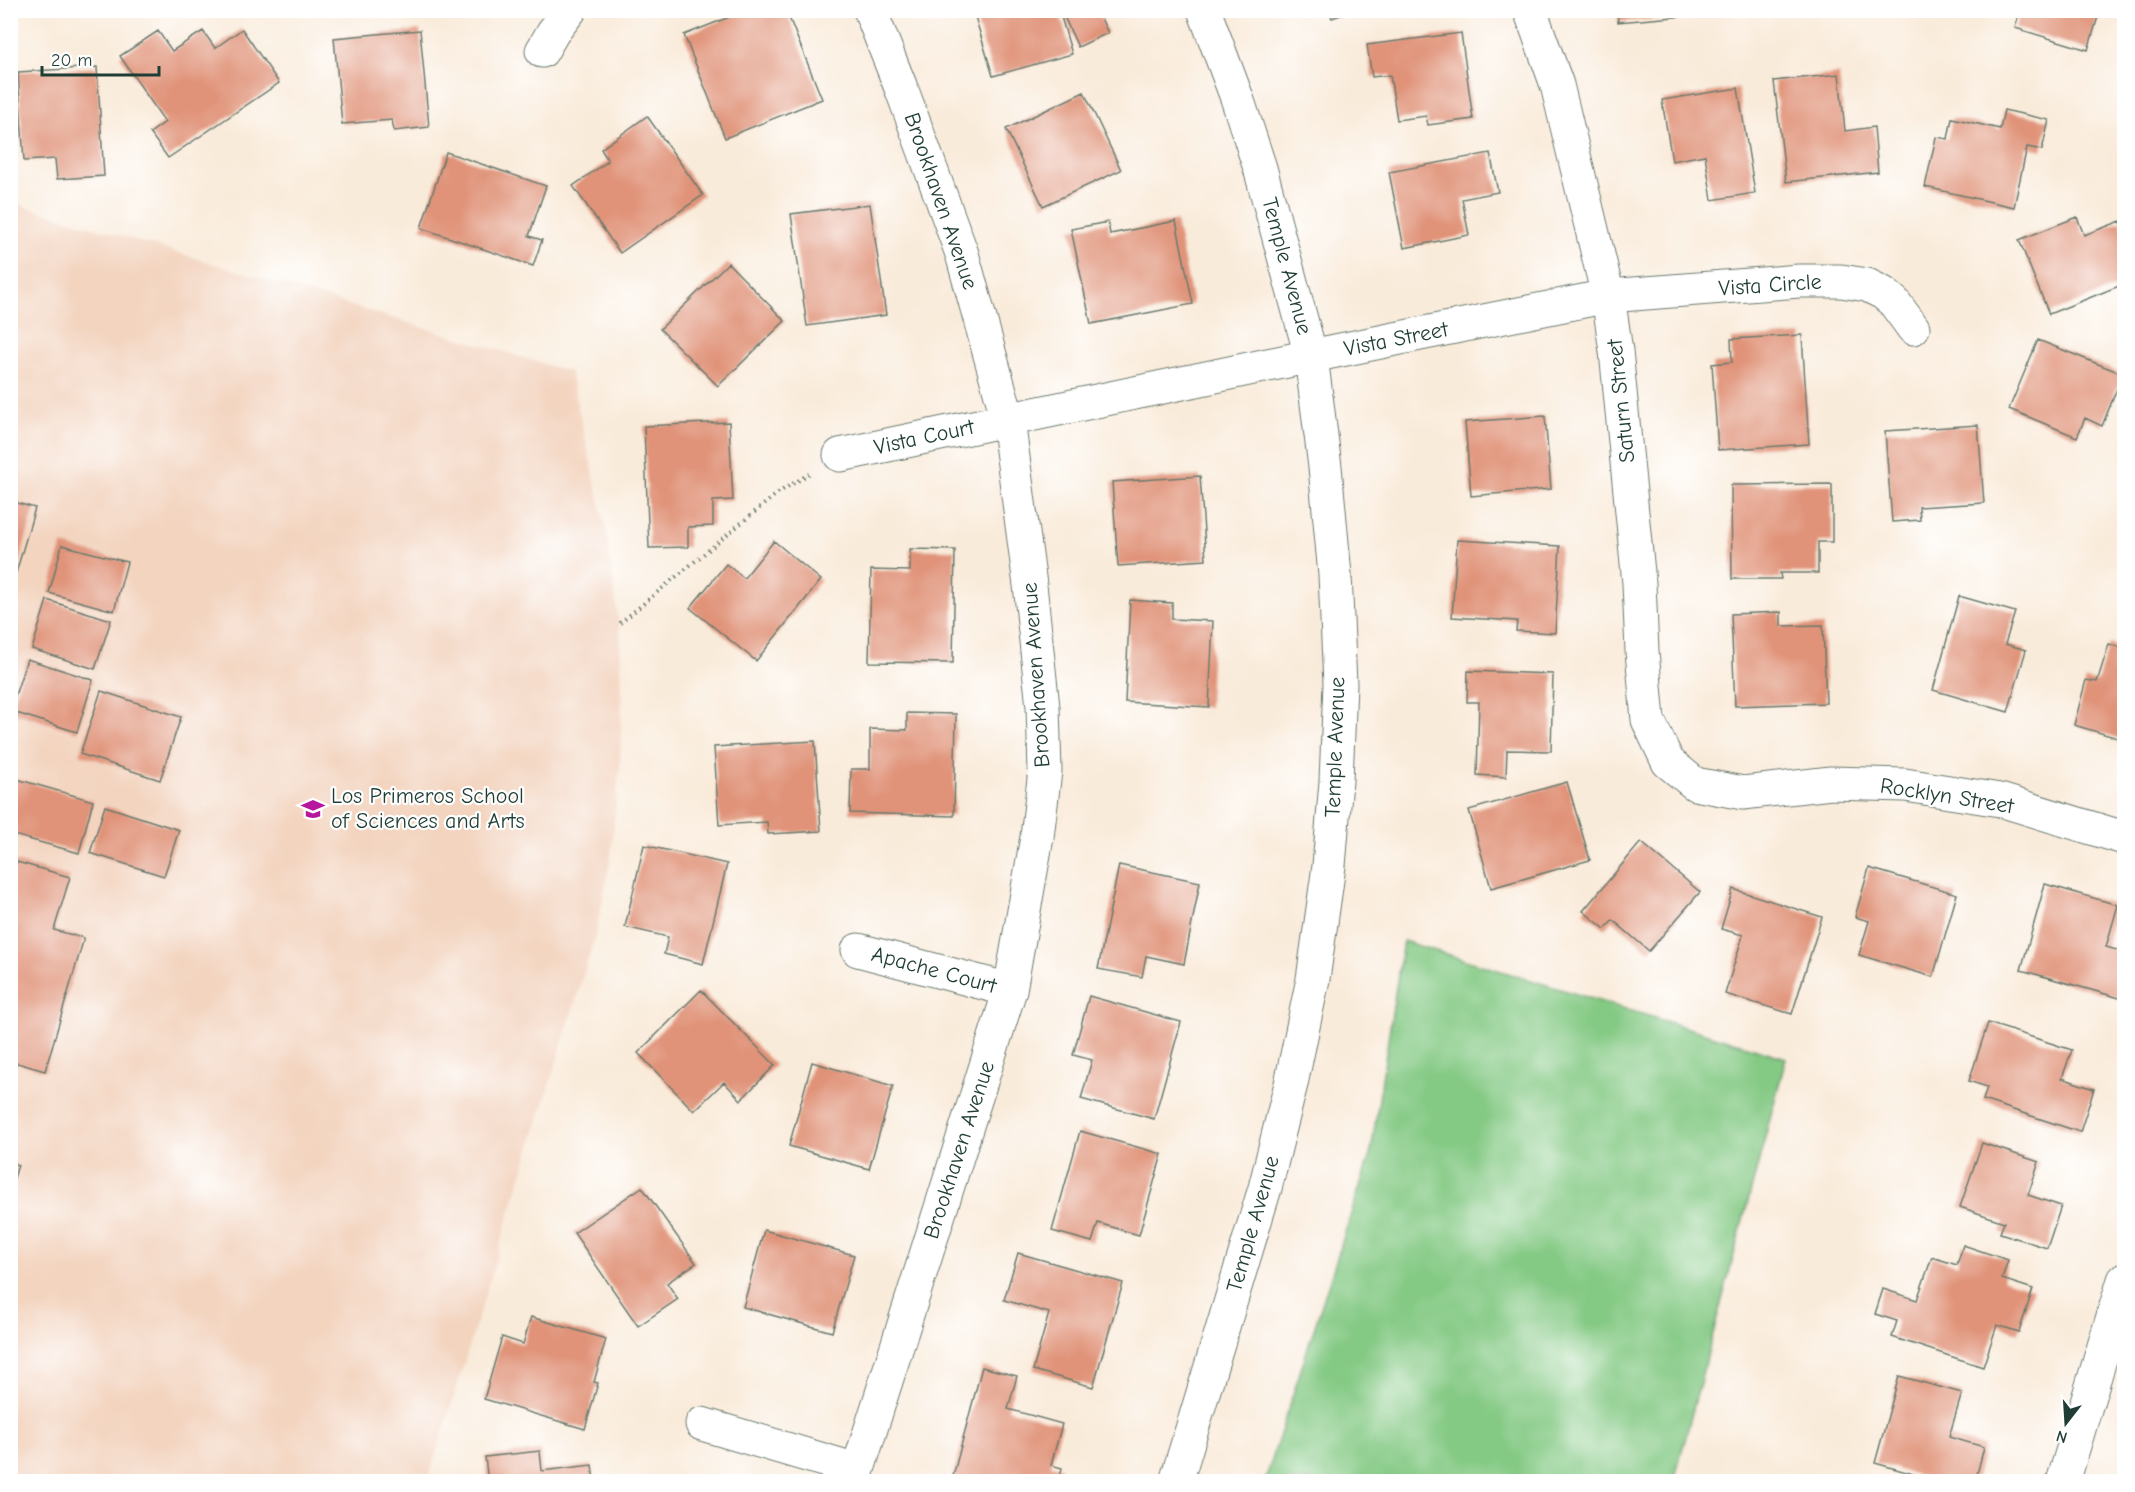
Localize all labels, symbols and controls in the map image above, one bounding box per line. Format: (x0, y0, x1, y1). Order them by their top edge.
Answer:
scale bar (42, 39, 159, 77)
text: 20 m (51, 50, 92, 71)
street label: Brookhaven Avenue (899, 109, 983, 293)
street label: Temple Avenue (1256, 195, 1318, 337)
street label: Vista Circle (1718, 268, 1822, 302)
street label: Vista Street (1342, 316, 1451, 362)
street label: Saturn Street (1601, 337, 1640, 464)
street label: Vista Court (872, 414, 977, 460)
street label: Brookhaven Avenue (1017, 582, 1055, 768)
street label: Temple Avenue (1320, 676, 1350, 818)
street label: Rocklyn Street (1878, 773, 2016, 820)
place label: Los Primeros School of Sciences and Arts (331, 783, 525, 834)
school or university icon: Los Primeros School of Sciences and Arts (300, 796, 326, 822)
street label: Apache Court (869, 941, 1000, 999)
street label: Brookhaven Avenue (918, 1058, 1000, 1242)
street label: Temple Avenue (1221, 1153, 1285, 1295)
north arrow (2036, 1393, 2096, 1453)
text: N (2054, 1426, 2070, 1447)

